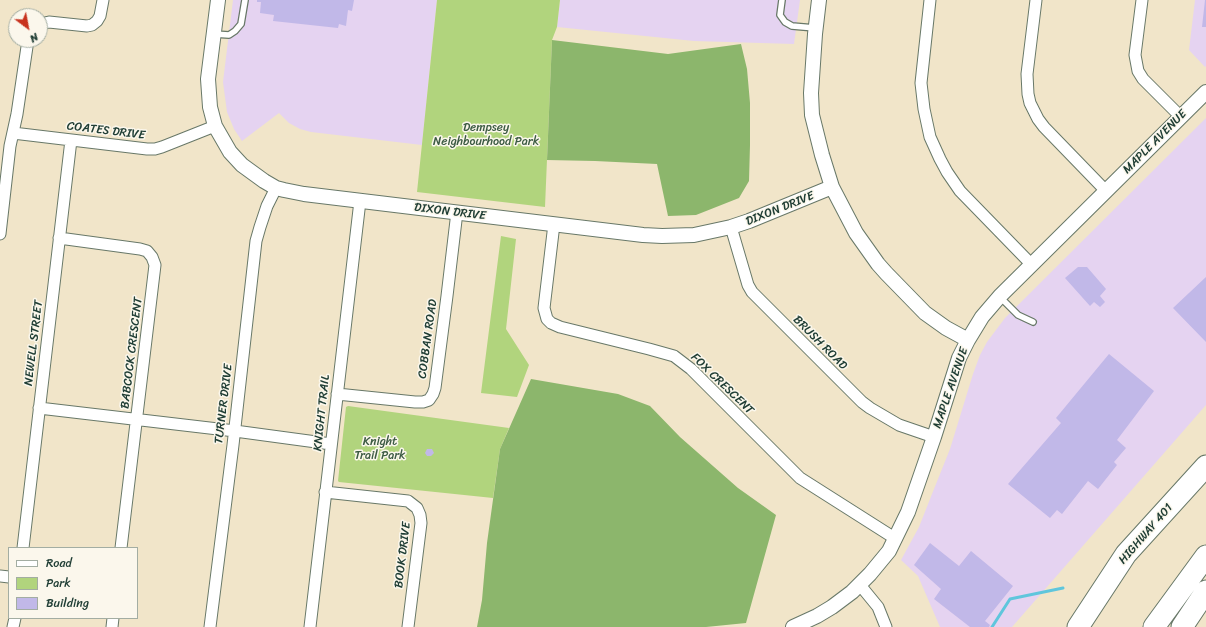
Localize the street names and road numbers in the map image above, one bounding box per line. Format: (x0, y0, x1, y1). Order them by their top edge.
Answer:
street label: MAPLE AVENUE (1120, 107, 1190, 177)
street label: COATES DRIVE (66, 119, 146, 143)
street label: DIXON DRIVE (744, 189, 816, 229)
street label: DIXON DRIVE (413, 200, 487, 224)
street label: BABCOCK CRESCENT (118, 296, 146, 410)
street label: COBBAN ROAD (415, 298, 441, 380)
street label: NEWELL STREET (22, 299, 46, 387)
street label: BRUSH ROAD (790, 313, 850, 373)
street label: MAPLE AVENUE (930, 346, 972, 430)
street label: FOX CRESCENT (688, 350, 756, 418)
street label: TURNER DRIVE (212, 363, 236, 445)
street label: KNIGHT TRAIL (311, 374, 333, 452)
street label: HIGHWAY 401 (1116, 501, 1176, 567)
street label: BOOK DRIVE (392, 521, 414, 589)

